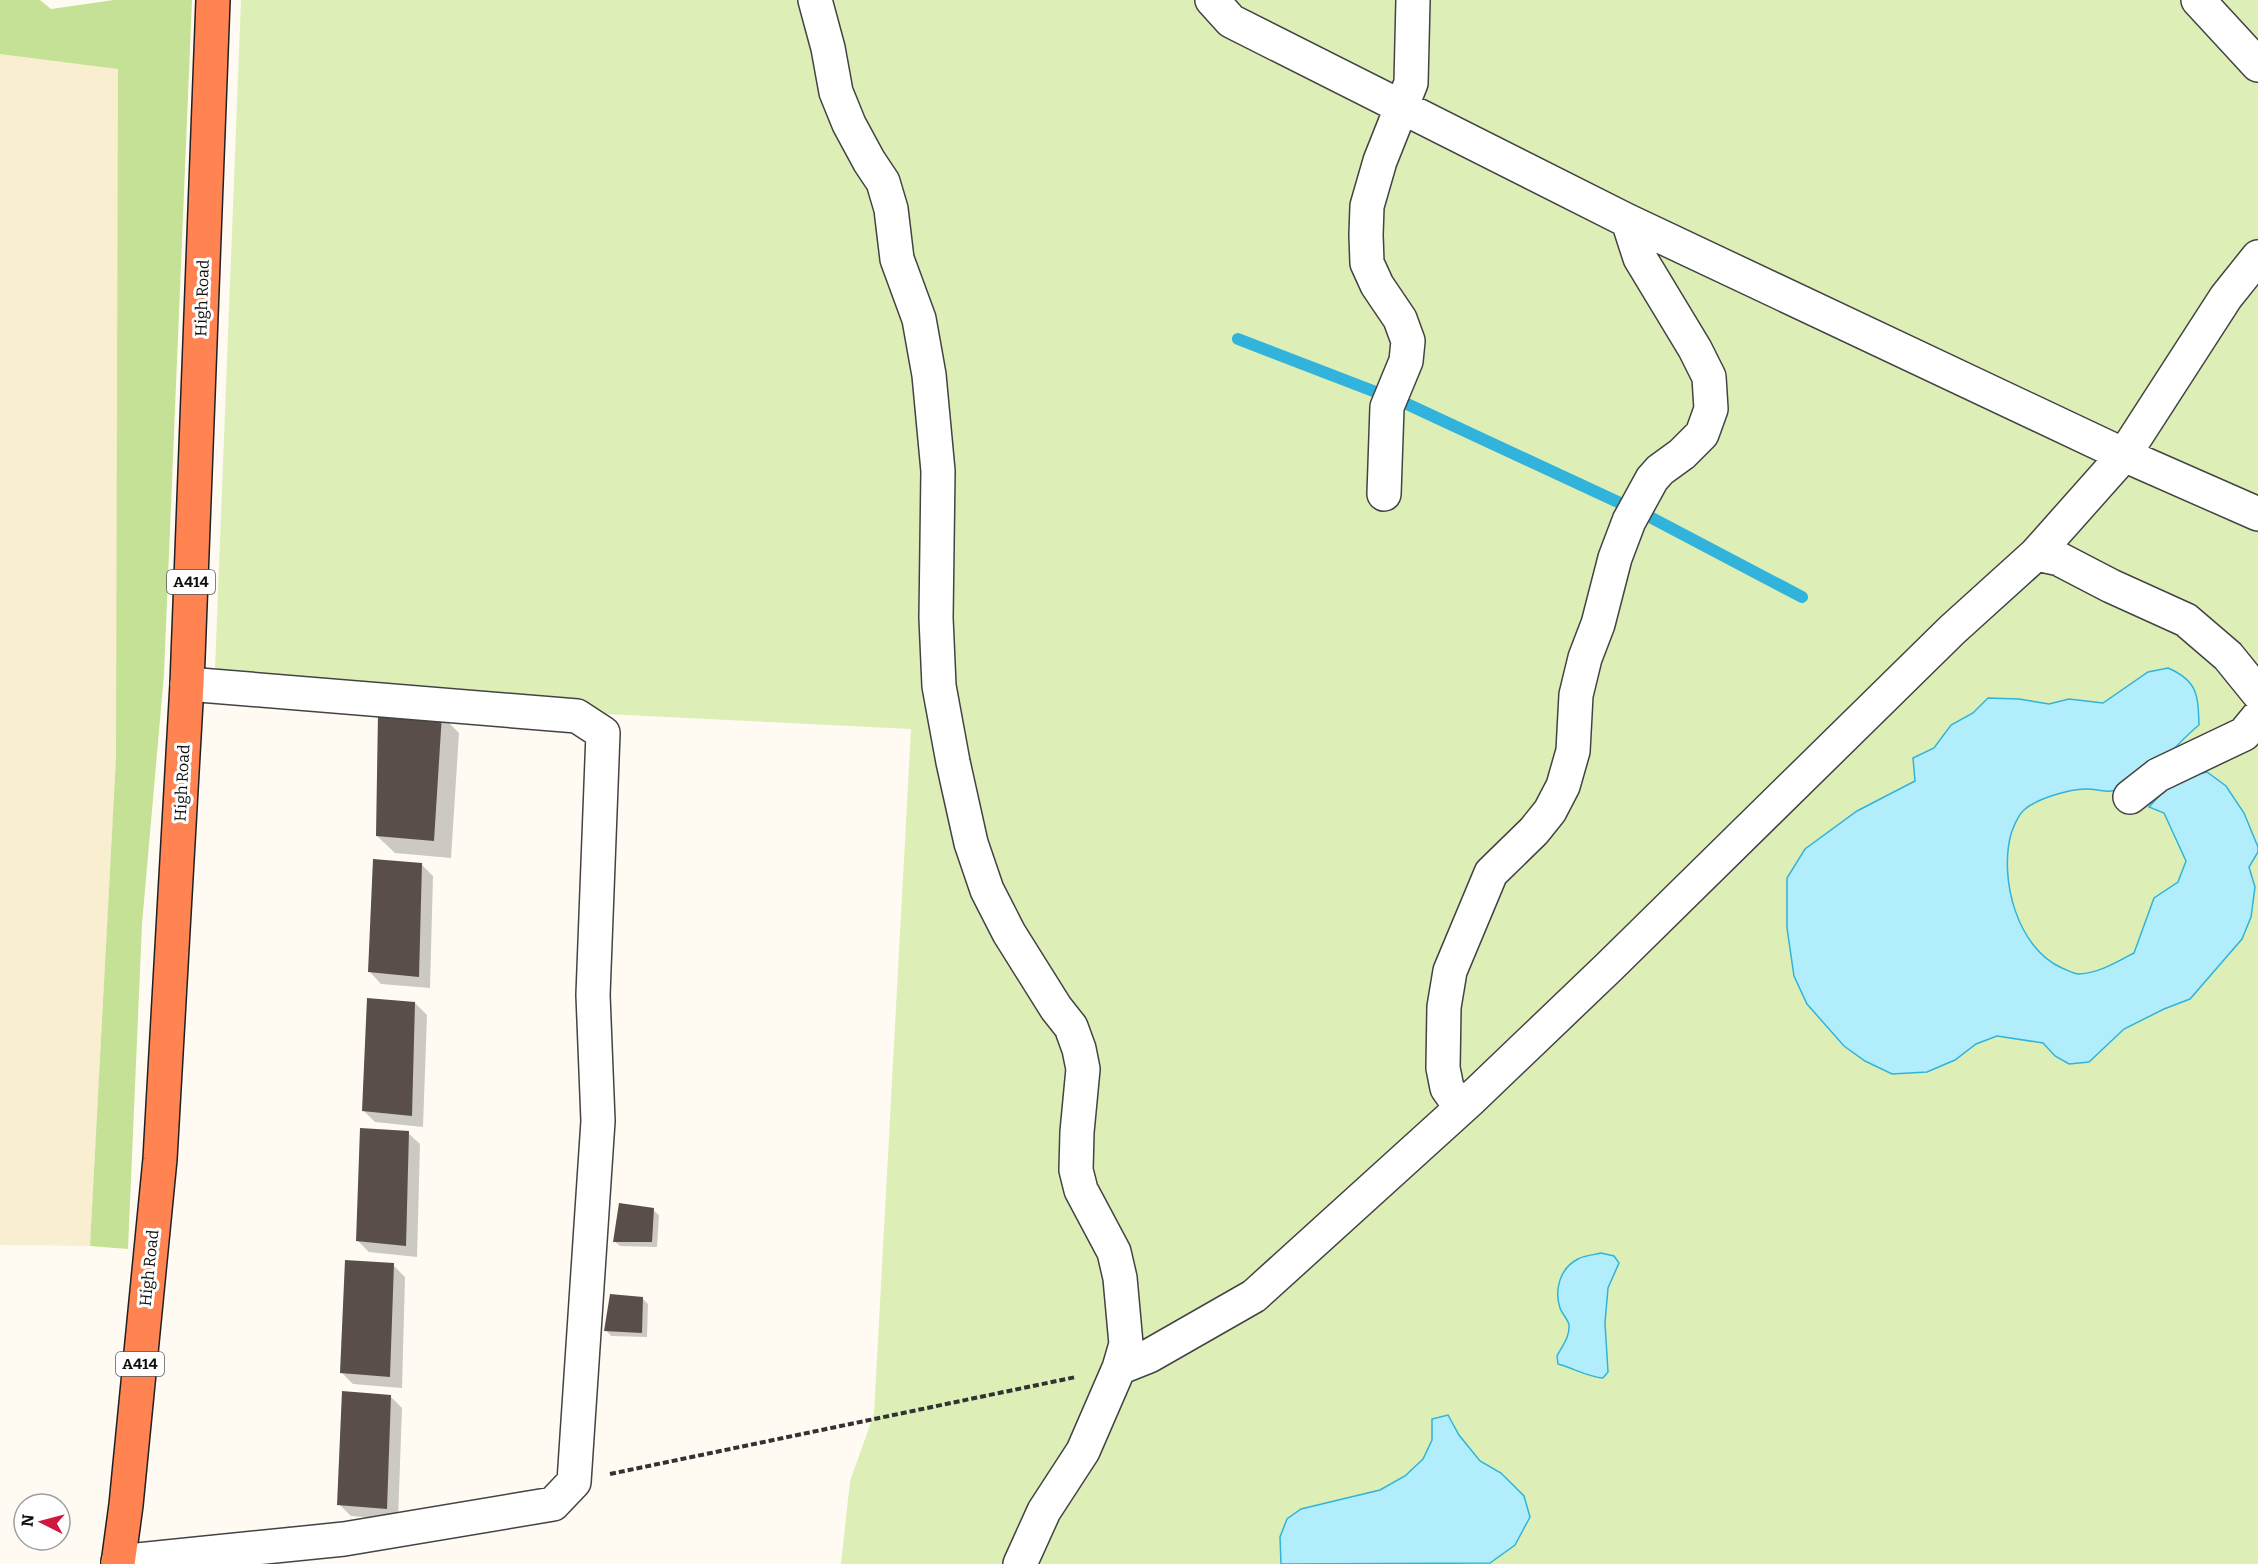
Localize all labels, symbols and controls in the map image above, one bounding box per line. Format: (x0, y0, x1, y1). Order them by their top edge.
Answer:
street label: High Road (191, 259, 213, 337)
road number: A414 (167, 570, 215, 594)
street label: High Road (170, 744, 194, 822)
street label: High Road (136, 1228, 163, 1307)
road number: A414 (116, 1352, 164, 1376)
north arrow (12, 1492, 72, 1552)
text: N (17, 1513, 38, 1528)

